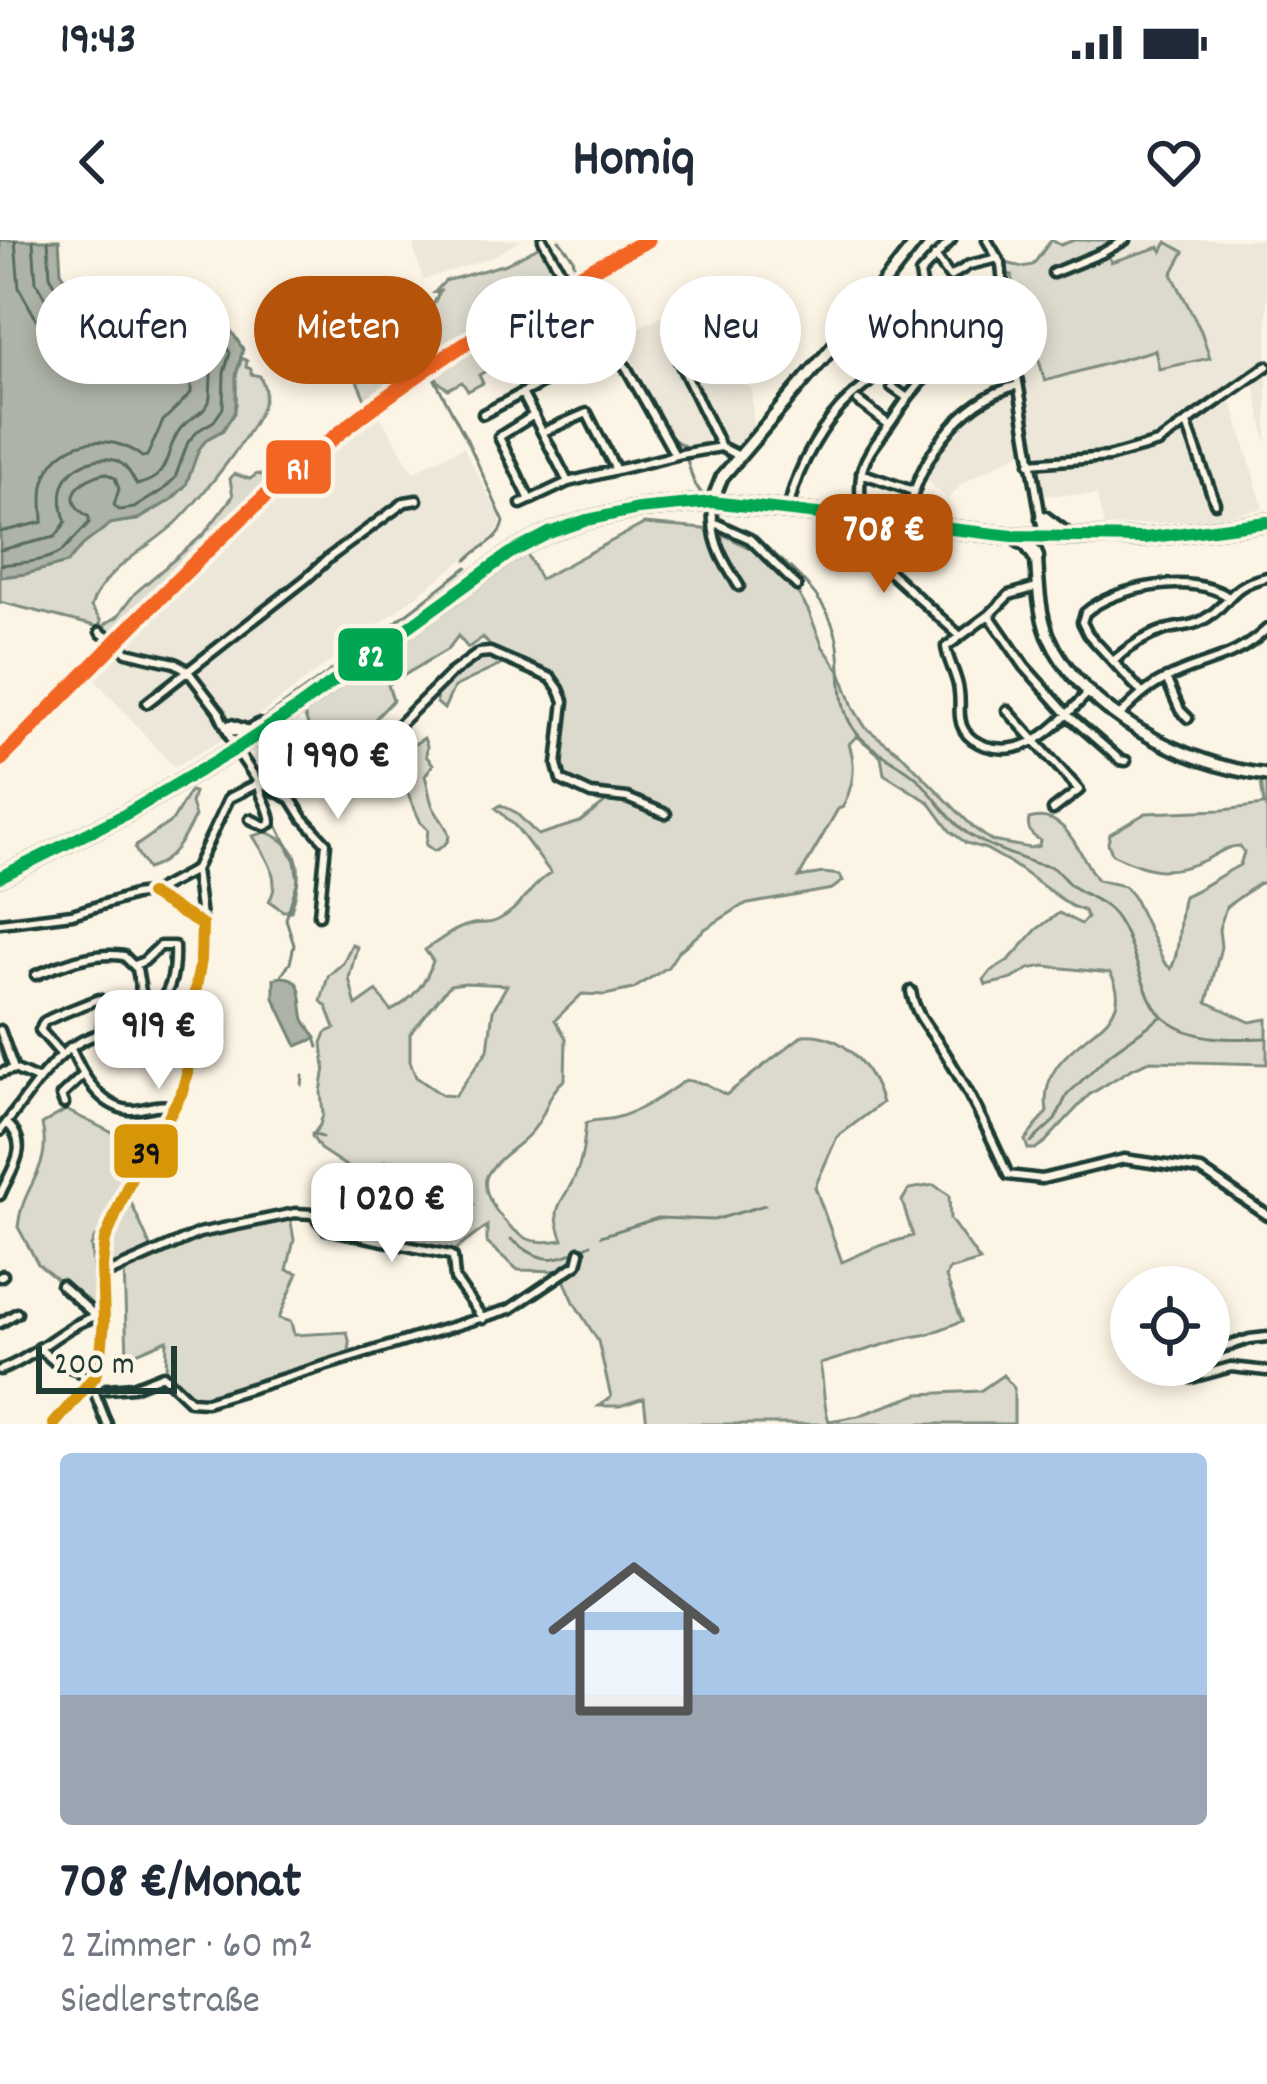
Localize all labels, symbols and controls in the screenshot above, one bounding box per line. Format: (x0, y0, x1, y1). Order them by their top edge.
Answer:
text: 19:43 (60, 10, 137, 74)
text: Homiq (572, 124, 695, 201)
icon: back (60, 129, 126, 195)
icon: heart (1141, 129, 1207, 195)
chip: Kaufen (36, 276, 230, 384)
chip: Mieten (254, 276, 442, 384)
chip: Filter (466, 276, 636, 384)
chip: Neu (660, 276, 801, 384)
chip: Wohnung (825, 276, 1047, 384)
line badge: R1 (264, 438, 333, 496)
text: R1 (286, 449, 310, 496)
pin: 708 € (800, 494, 968, 596)
text: 708 € (843, 505, 925, 560)
line badge: 82 (336, 626, 405, 683)
text: 82 (357, 636, 385, 683)
pin: 1 990 € (227, 720, 449, 822)
text: 1 990 € (285, 731, 391, 786)
pin: 919 € (75, 990, 243, 1092)
text: 919 € (122, 1001, 196, 1056)
line badge: 39 (112, 1122, 180, 1180)
text: 39 (131, 1133, 161, 1180)
pin: 1 020 € (281, 1163, 503, 1265)
text: 1 020 € (338, 1174, 446, 1229)
map controls (1110, 1266, 1230, 1386)
button: locate (1110, 1266, 1230, 1386)
scale bar (36, 1340, 177, 1393)
text: 200 m (54, 1343, 135, 1390)
icon: home (526, 1531, 742, 1747)
text: 708 €/Monat (60, 1849, 301, 1921)
text: 2 Zimmer · 60 m² (60, 1921, 313, 1976)
text: Siedlerstraße (60, 1976, 260, 2031)

